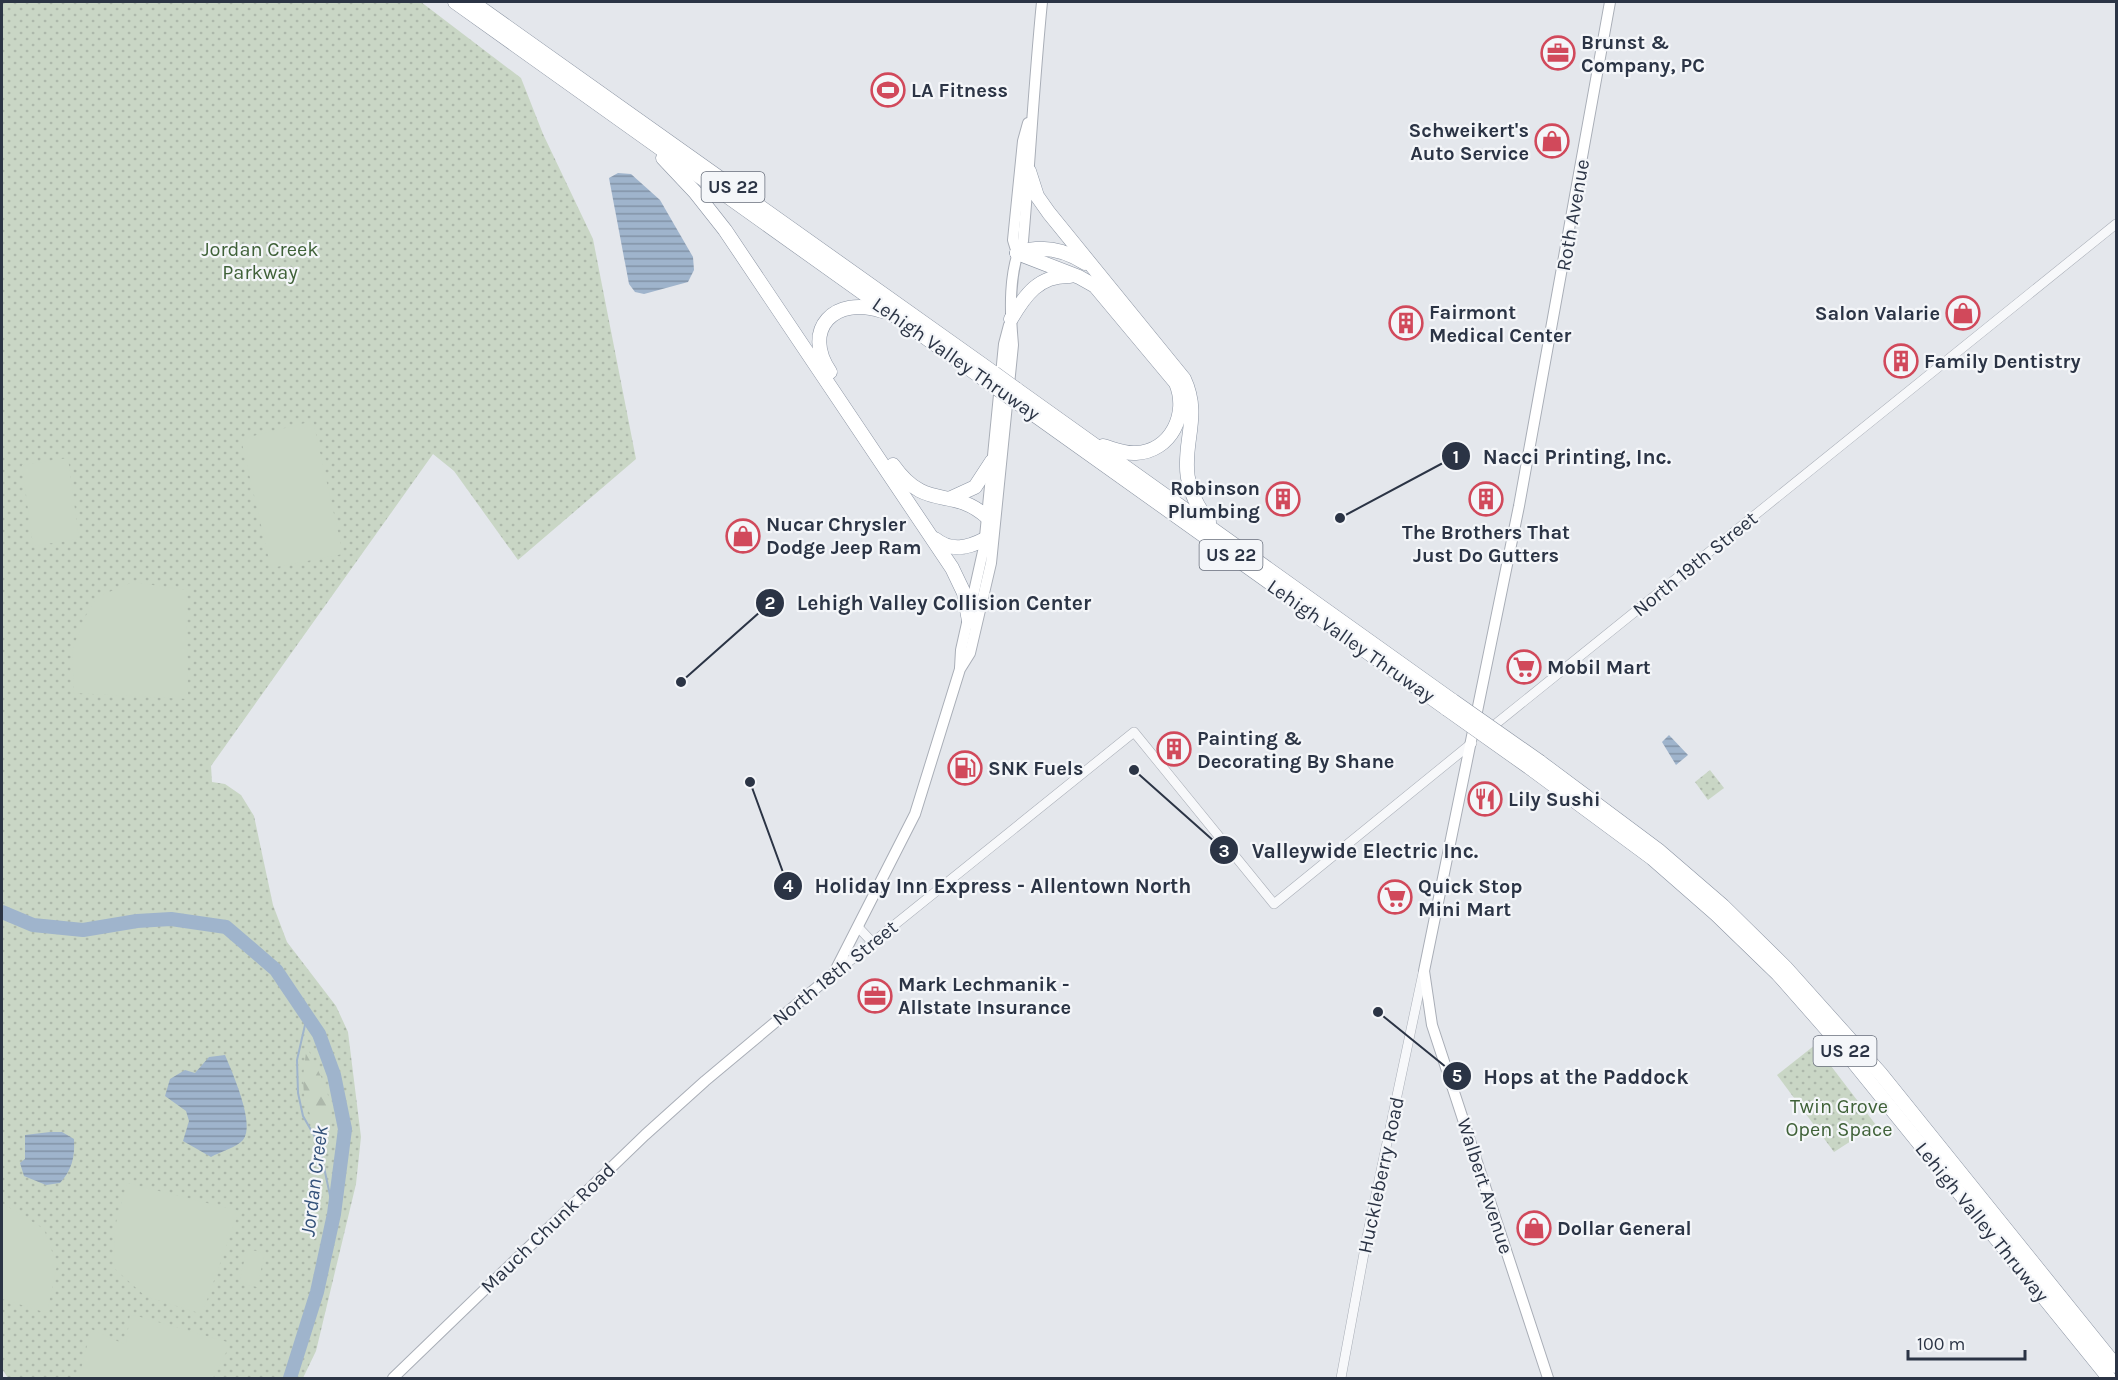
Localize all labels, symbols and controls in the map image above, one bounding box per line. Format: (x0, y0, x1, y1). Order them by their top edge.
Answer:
place label: Brunst & Company, PC (1581, 31, 1705, 77)
office icon: Brunst & Company, PC (1540, 35, 1576, 71)
sports icon: LA Fitness (870, 72, 906, 108)
place label: LA Fitness (911, 79, 1008, 102)
place label: Schweikert's Auto Service (1409, 119, 1529, 165)
shop icon: Schweikert's Auto Service (1534, 123, 1570, 159)
street label: Roth Avenue (1552, 157, 1594, 273)
road number: US 22 (702, 172, 764, 202)
park label: Jordan Creek Parkway (201, 238, 319, 284)
street label: Lehigh Valley Thruway (868, 292, 1044, 426)
shop icon: Salon Valarie (1945, 295, 1981, 331)
place label: Fairmont Medical Center (1429, 301, 1572, 347)
place label: Salon Valarie (1815, 302, 1940, 325)
building icon: Fairmont Medical Center (1388, 305, 1424, 341)
building icon: Family Dentistry (1883, 343, 1919, 379)
place label: Family Dentistry (1924, 350, 2081, 373)
callout: Nacci Printing, Inc. (1441, 437, 1683, 476)
text: Nacci Printing, Inc. (1483, 445, 1671, 469)
text: 1 (1453, 446, 1459, 468)
place label: Robinson Plumbing (1168, 477, 1260, 523)
building icon: Robinson Plumbing (1265, 481, 1301, 517)
building icon: The Brothers That Just Do Gutters (1468, 481, 1504, 517)
street label: North 19th Street (1628, 506, 1762, 621)
place label: Nucar Chrysler Dodge Jeep Ram (766, 513, 922, 559)
shop icon: Nucar Chrysler Dodge Jeep Ram (725, 518, 761, 554)
place label: The Brothers That Just Do Gutters (1402, 521, 1570, 567)
road number: US 22 (1200, 540, 1262, 570)
street label: Lehigh Valley Thruway (1263, 574, 1439, 708)
callout: Lehigh Valley Collision Center (755, 583, 1103, 622)
text: Lehigh Valley Collision Center (797, 591, 1092, 615)
text: 2 (765, 592, 775, 614)
supermarket icon: Mobil Mart (1506, 649, 1542, 685)
place label: Mobil Mart (1547, 656, 1651, 679)
place label: Painting & Decorating By Shane (1197, 727, 1394, 773)
building icon: Painting & Decorating By Shane (1156, 731, 1192, 767)
fuel station icon: SNK Fuels (947, 750, 983, 786)
place label: SNK Fuels (988, 757, 1083, 780)
restaurant icon: Lily Sushi (1467, 781, 1503, 817)
place label: Lily Sushi (1508, 788, 1601, 811)
callout: Valleywide Electric Inc. (1209, 831, 1490, 870)
text: Valleywide Electric Inc. (1252, 839, 1478, 863)
text: 3 (1218, 840, 1230, 862)
callout: Holiday Inn Express - Allentown North (773, 866, 1204, 905)
text: Holiday Inn Express - Allentown North (815, 874, 1191, 898)
text: 4 (783, 875, 794, 897)
place label: Quick Stop Mini Mart (1418, 875, 1522, 921)
supermarket icon: Quick Stop Mini Mart (1377, 879, 1413, 915)
street label: North 18th Street (768, 915, 903, 1030)
place label: Mark Lechmanik - Allstate Insurance (898, 973, 1071, 1019)
office icon: Mark Lechmanik - Allstate Insurance (857, 978, 893, 1014)
road number: US 22 (1814, 1036, 1876, 1066)
callout: Hops at the Paddock (1442, 1057, 1701, 1096)
text: 5 (1452, 1065, 1462, 1087)
text: Hops at the Paddock (1483, 1065, 1689, 1089)
street label: Huckleberry Road (1353, 1095, 1409, 1255)
park label: Twin Grove Open Space (1785, 1095, 1893, 1141)
street label: Walbert Avenue (1452, 1115, 1518, 1257)
water label: Jordan Creek (295, 1124, 333, 1238)
street label: Lehigh Valley Thruway (1910, 1137, 2054, 1307)
street label: Mauch Chunk Road (476, 1158, 620, 1298)
shop icon: Dollar General (1516, 1210, 1552, 1246)
place label: Dollar General (1557, 1217, 1692, 1240)
scale bar (1908, 1323, 2025, 1361)
text: 100 m (1917, 1333, 1965, 1355)

